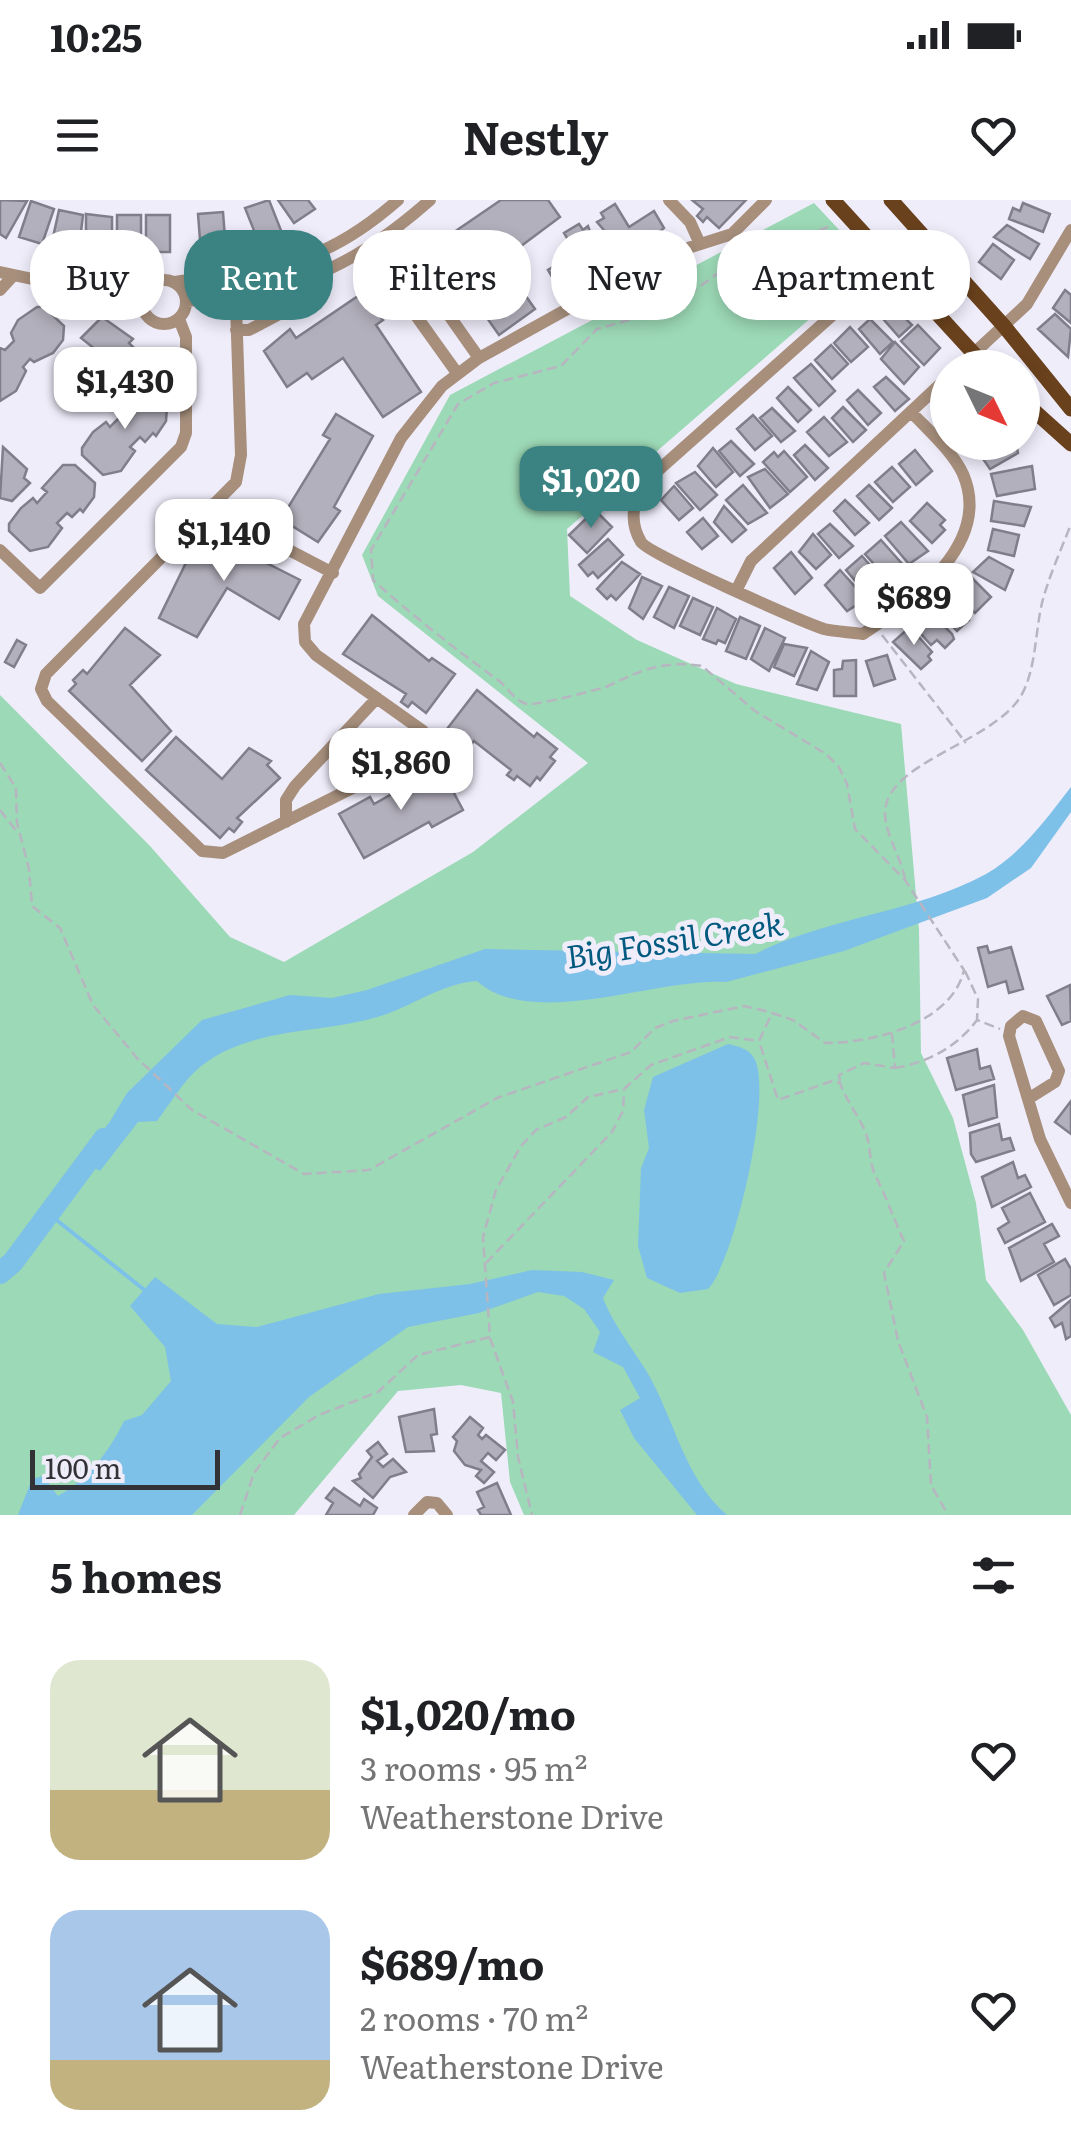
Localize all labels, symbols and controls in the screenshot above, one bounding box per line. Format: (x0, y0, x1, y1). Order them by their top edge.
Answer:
text: 10:25 (50, 7, 142, 64)
text: Nestly (463, 102, 608, 169)
icon: menu (50, 108, 105, 163)
icon: heart (966, 108, 1021, 163)
chip: Buy (30, 230, 164, 320)
chip: Rent (184, 230, 333, 320)
chip: Filters (353, 230, 531, 320)
chip: New (551, 230, 697, 320)
chip: Apartment (717, 230, 970, 320)
pin: $1,430 (44, 347, 206, 432)
north arrow (930, 350, 1040, 460)
map controls (930, 350, 1040, 460)
text: $1,430 (76, 355, 174, 403)
pin: $1,020 (510, 446, 672, 531)
text: $1,020 (542, 454, 640, 502)
pin: $1,140 (143, 499, 305, 584)
text: $1,140 (177, 507, 271, 555)
pin: $689 (855, 563, 973, 648)
text: $689 (877, 571, 951, 619)
pin: $1,860 (320, 728, 482, 813)
text: $1,860 (351, 736, 451, 784)
water label: Big Fossil Creek (562, 897, 786, 979)
scale bar (30, 1445, 220, 1490)
text: 100 m (45, 1446, 122, 1488)
text: 5 homes (50, 1544, 222, 1606)
icon: filters (966, 1548, 1021, 1603)
text: $1,020/mo (360, 1681, 576, 1743)
icon: home (130, 1700, 250, 1820)
icon: heart (966, 1733, 1021, 1788)
text: 3 rooms · 95 m² (360, 1743, 588, 1791)
text: Weatherstone Drive (360, 1791, 664, 1839)
text: $689/mo (360, 1931, 545, 1993)
icon: home (130, 1950, 250, 2070)
icon: heart (966, 1983, 1021, 2038)
text: 2 rooms · 70 m² (360, 1993, 588, 2041)
text: Weatherstone Drive (360, 2041, 664, 2089)

